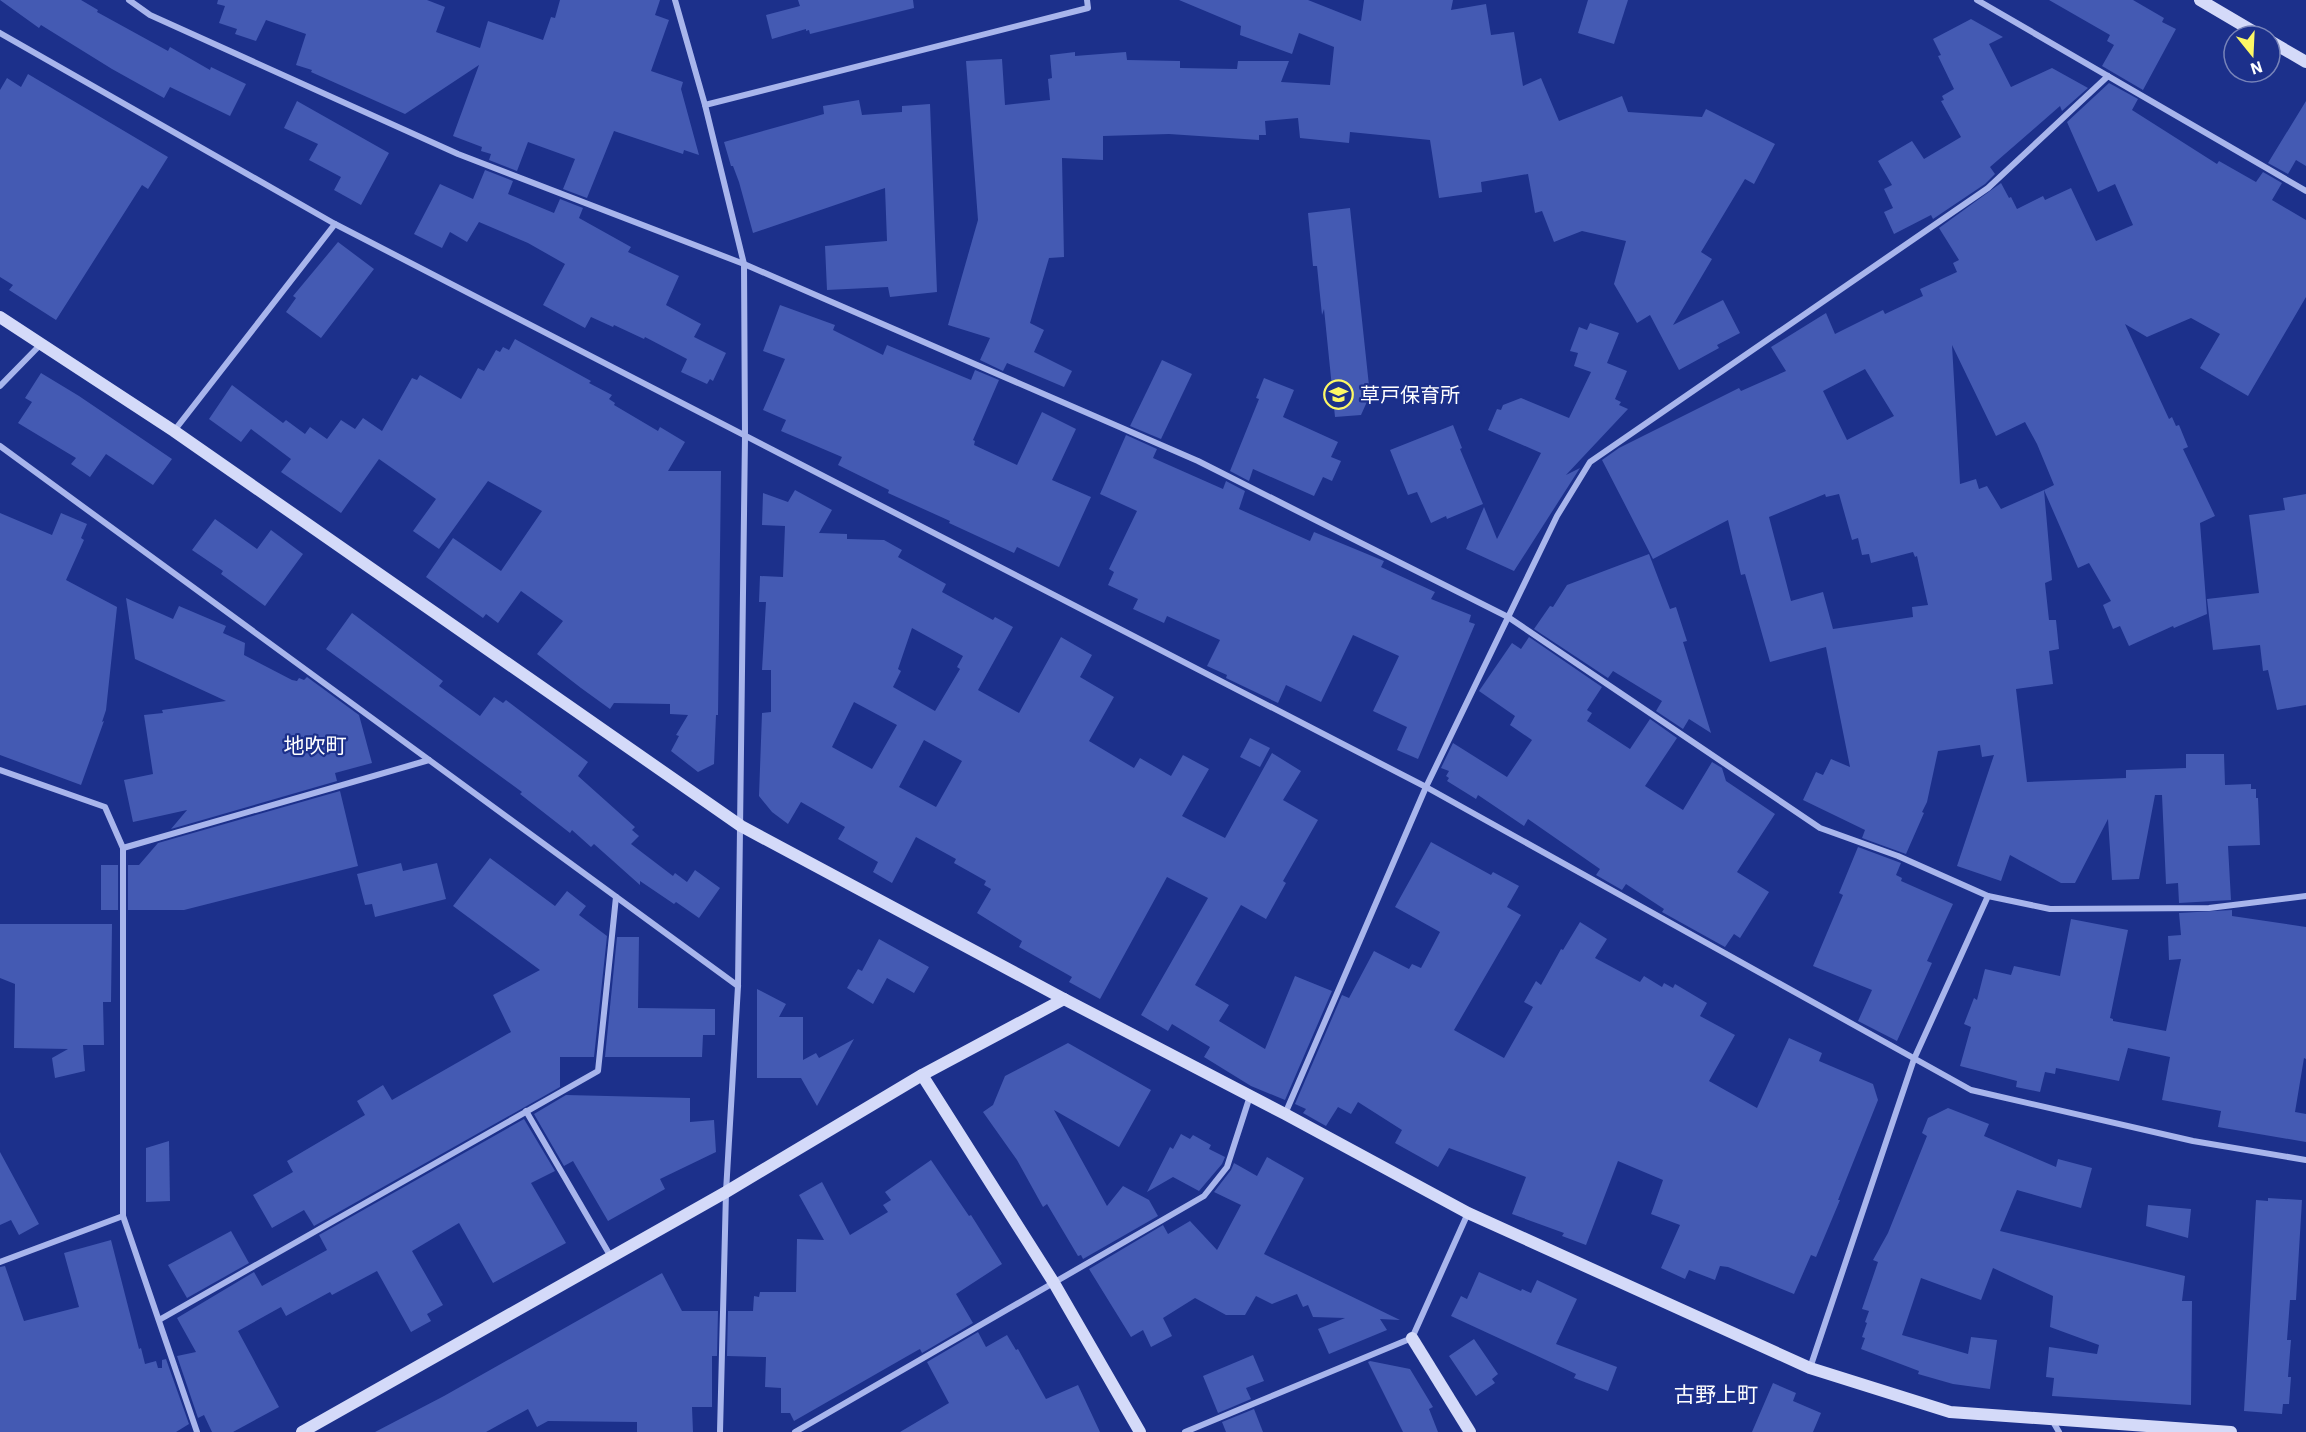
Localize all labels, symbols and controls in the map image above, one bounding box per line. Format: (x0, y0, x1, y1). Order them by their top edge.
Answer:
north arrow (2222, 24, 2282, 84)
text: N (2248, 57, 2265, 80)
school or university icon: 草戸保育所 (1323, 378, 1355, 410)
place label: 草戸保育所 (1360, 381, 1460, 408)
district label: 地吹町 (284, 731, 347, 759)
district label: 古野上町 (1674, 1380, 1758, 1408)

